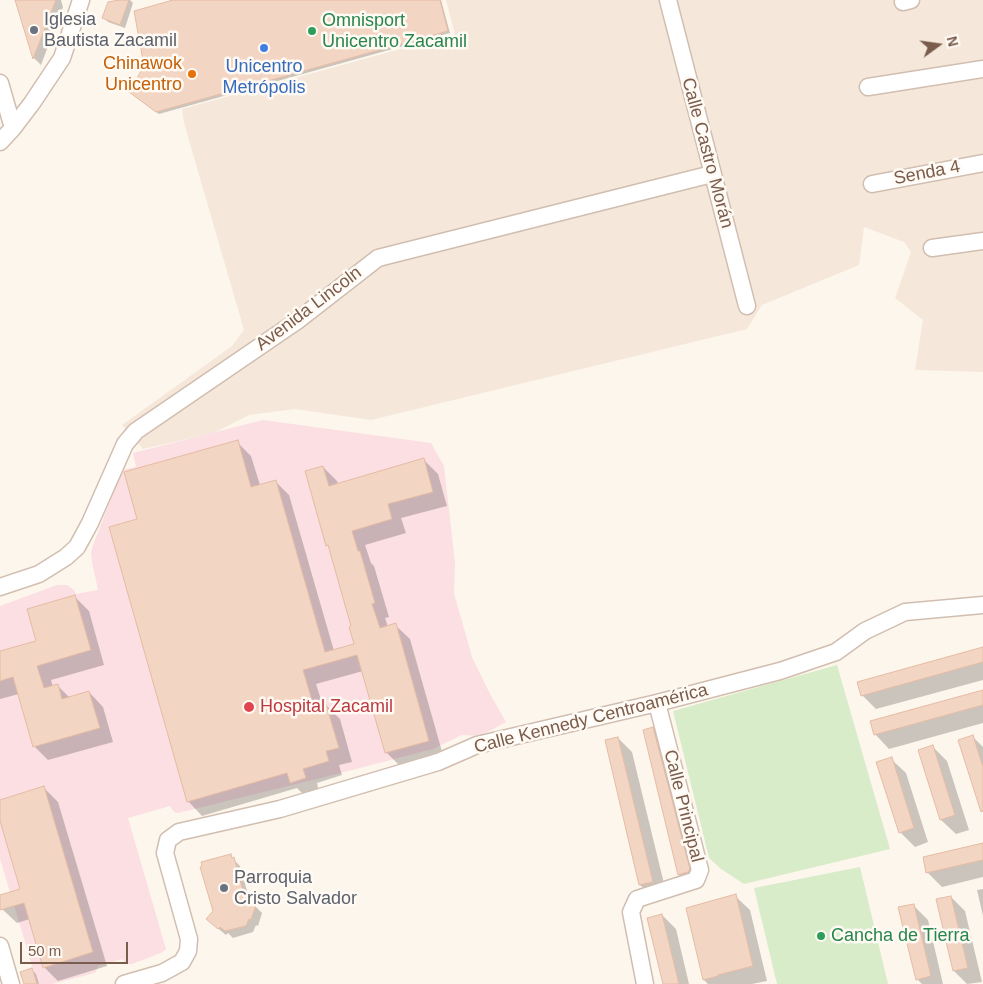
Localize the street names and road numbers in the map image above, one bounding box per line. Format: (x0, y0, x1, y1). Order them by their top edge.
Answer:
street label: Calle Castro Morán (677, 75, 737, 231)
street label: Senda 4 (892, 156, 962, 190)
street label: Avenida Lincoln (252, 262, 366, 356)
street label: Calle Kennedy Centroamérica (472, 679, 710, 759)
street label: Calle Principal (659, 748, 707, 864)

